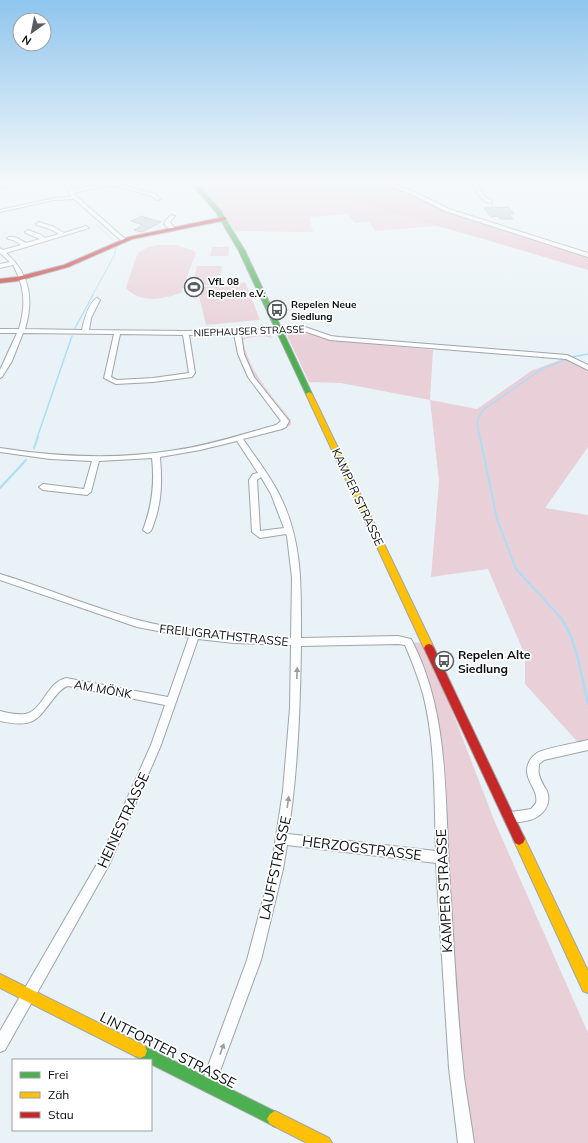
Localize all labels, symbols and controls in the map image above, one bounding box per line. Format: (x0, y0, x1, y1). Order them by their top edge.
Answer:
north arrow (12, 12, 52, 52)
text: N (19, 32, 34, 49)
place label: VfL 08 Repelen e.V. (207, 275, 265, 300)
sports icon: VfL 08 Repelen e.V. (183, 276, 205, 298)
place label: Repelen Neue Siedlung (291, 298, 357, 323)
bus stop icon: Repelen Neue Siedlung (266, 299, 288, 321)
street label: NIEPHAUSER STRASSE (193, 323, 305, 339)
street label: KAMPER STRASSE (329, 446, 387, 548)
street label: FREILIGRATHSTRASSE (159, 621, 289, 649)
place label: Repelen Alte Siedlung (458, 647, 531, 676)
bus stop icon: Repelen Alte Siedlung (433, 650, 455, 672)
one-way arrow (293, 666, 300, 679)
street label: AM MÖNK (73, 677, 133, 702)
street label: HEINESTRASSE (93, 769, 153, 871)
one-way arrow (285, 796, 291, 808)
street label: LAUFFSTRASSE (255, 814, 295, 922)
street label: KAMPER STRASSE (432, 829, 456, 953)
street label: HERZOGSTRASSE (301, 832, 423, 864)
street label: LINTFORTER STRASSE (97, 1008, 239, 1092)
one-way arrow (219, 1042, 225, 1054)
legend (12, 1059, 152, 1131)
text: Frei (48, 1067, 68, 1082)
text: Zäh (48, 1087, 69, 1102)
text: Stau (48, 1107, 74, 1122)

